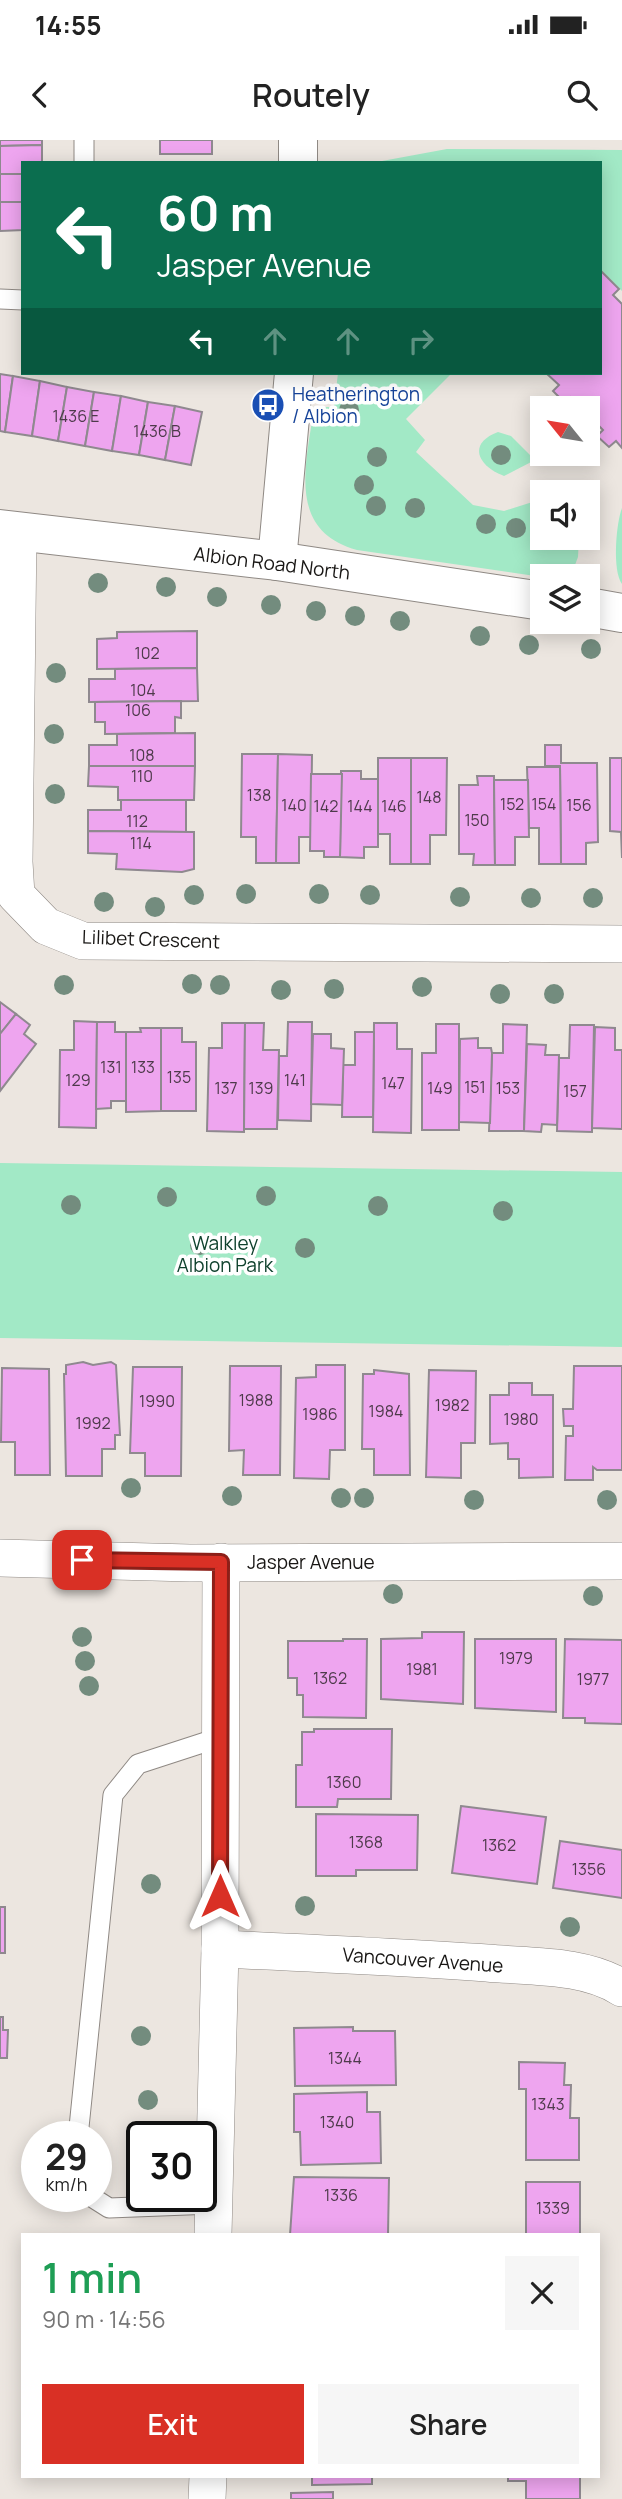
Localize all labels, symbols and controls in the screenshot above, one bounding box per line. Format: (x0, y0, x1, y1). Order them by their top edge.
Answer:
text: 14:55 (35, 7, 102, 43)
text: Routely (252, 73, 370, 117)
icon: back (21, 76, 59, 114)
icon: search (563, 76, 601, 114)
text: 60 m (157, 179, 274, 246)
icon: left (42, 189, 133, 280)
text: Jasper Avenue (157, 243, 372, 287)
icon: left (183, 322, 221, 360)
icon: ahead (256, 322, 294, 360)
icon: ahead (329, 322, 367, 360)
icon: right (402, 322, 440, 360)
place label: Heatherington / Albion (292, 381, 420, 429)
bus stop icon: Heatherington / Albion (249, 386, 287, 424)
north arrow (530, 396, 600, 466)
map controls (530, 396, 600, 634)
house number: 1436 E (53, 405, 99, 427)
house number: 1436 B (133, 420, 181, 442)
button: sound (530, 480, 600, 550)
street label: Albion Road North (192, 541, 352, 585)
button: layers (530, 564, 600, 634)
house number: 102 (134, 642, 160, 664)
house number: 104 (130, 679, 156, 701)
house number: 106 (125, 699, 151, 721)
house number: 108 (129, 744, 155, 766)
house number: 110 (131, 765, 153, 787)
house number: 138 (247, 784, 271, 806)
house number: 148 (417, 786, 441, 808)
house number: 152 (500, 793, 524, 815)
house number: 154 (532, 793, 556, 815)
house number: 140 (281, 794, 307, 816)
house number: 156 (566, 794, 592, 816)
house number: 142 (314, 795, 338, 817)
house number: 144 (347, 795, 373, 817)
house number: 146 (381, 795, 407, 817)
house number: 150 (464, 809, 490, 831)
house number: 112 (126, 810, 148, 832)
house number: 114 (130, 832, 152, 854)
street label: Lilibet Crescent (82, 924, 220, 954)
house number: 131 (100, 1056, 122, 1078)
house number: 133 (131, 1056, 155, 1078)
house number: 135 (167, 1066, 191, 1088)
house number: 129 (65, 1069, 91, 1091)
house number: 141 (284, 1069, 306, 1091)
house number: 147 (381, 1072, 405, 1094)
house number: 151 (464, 1076, 486, 1098)
house number: 137 (214, 1077, 238, 1099)
house number: 139 (248, 1077, 274, 1099)
house number: 149 (427, 1077, 453, 1099)
house number: 153 (496, 1077, 520, 1099)
house number: 157 (563, 1080, 587, 1102)
park label: Walkley Albion Park (177, 1230, 274, 1278)
house number: 1988 (239, 1389, 273, 1411)
house number: 1990 (139, 1390, 175, 1412)
house number: 1982 (435, 1394, 469, 1416)
house number: 1984 (369, 1400, 403, 1422)
house number: 1986 (302, 1403, 338, 1425)
house number: 1980 (503, 1408, 539, 1430)
house number: 1992 (75, 1412, 111, 1434)
pin (52, 1530, 112, 1590)
icon: arrive (63, 1541, 101, 1579)
street label: Jasper Avenue (247, 1549, 375, 1575)
house number: 1979 (499, 1647, 533, 1669)
house number: 1981 (406, 1658, 438, 1680)
house number: 1362 (313, 1667, 347, 1689)
house number: 1977 (577, 1668, 609, 1690)
house number: 1360 (327, 1771, 361, 1793)
house number: 1368 (349, 1831, 383, 1853)
house number: 1362 (482, 1834, 516, 1856)
house number: 1356 (572, 1858, 606, 1880)
position arrow (183, 1859, 257, 1933)
street label: Vancouver Avenue (342, 1941, 504, 1979)
house number: 1344 (328, 2047, 362, 2069)
house number: 1343 (531, 2093, 565, 2115)
house number: 1340 (320, 2111, 354, 2133)
speed limit sign: 30 (126, 2121, 217, 2212)
text: 29 (45, 2133, 88, 2181)
text: km/h (46, 2172, 87, 2196)
house number: 1336 (324, 2184, 358, 2206)
house number: 1339 (536, 2197, 570, 2219)
text: 1 min (42, 2248, 142, 2306)
button: close (505, 2256, 579, 2330)
text: 90 m · 14:56 (42, 2303, 166, 2335)
button: Exit (42, 2384, 304, 2464)
button: Share (318, 2384, 579, 2464)

